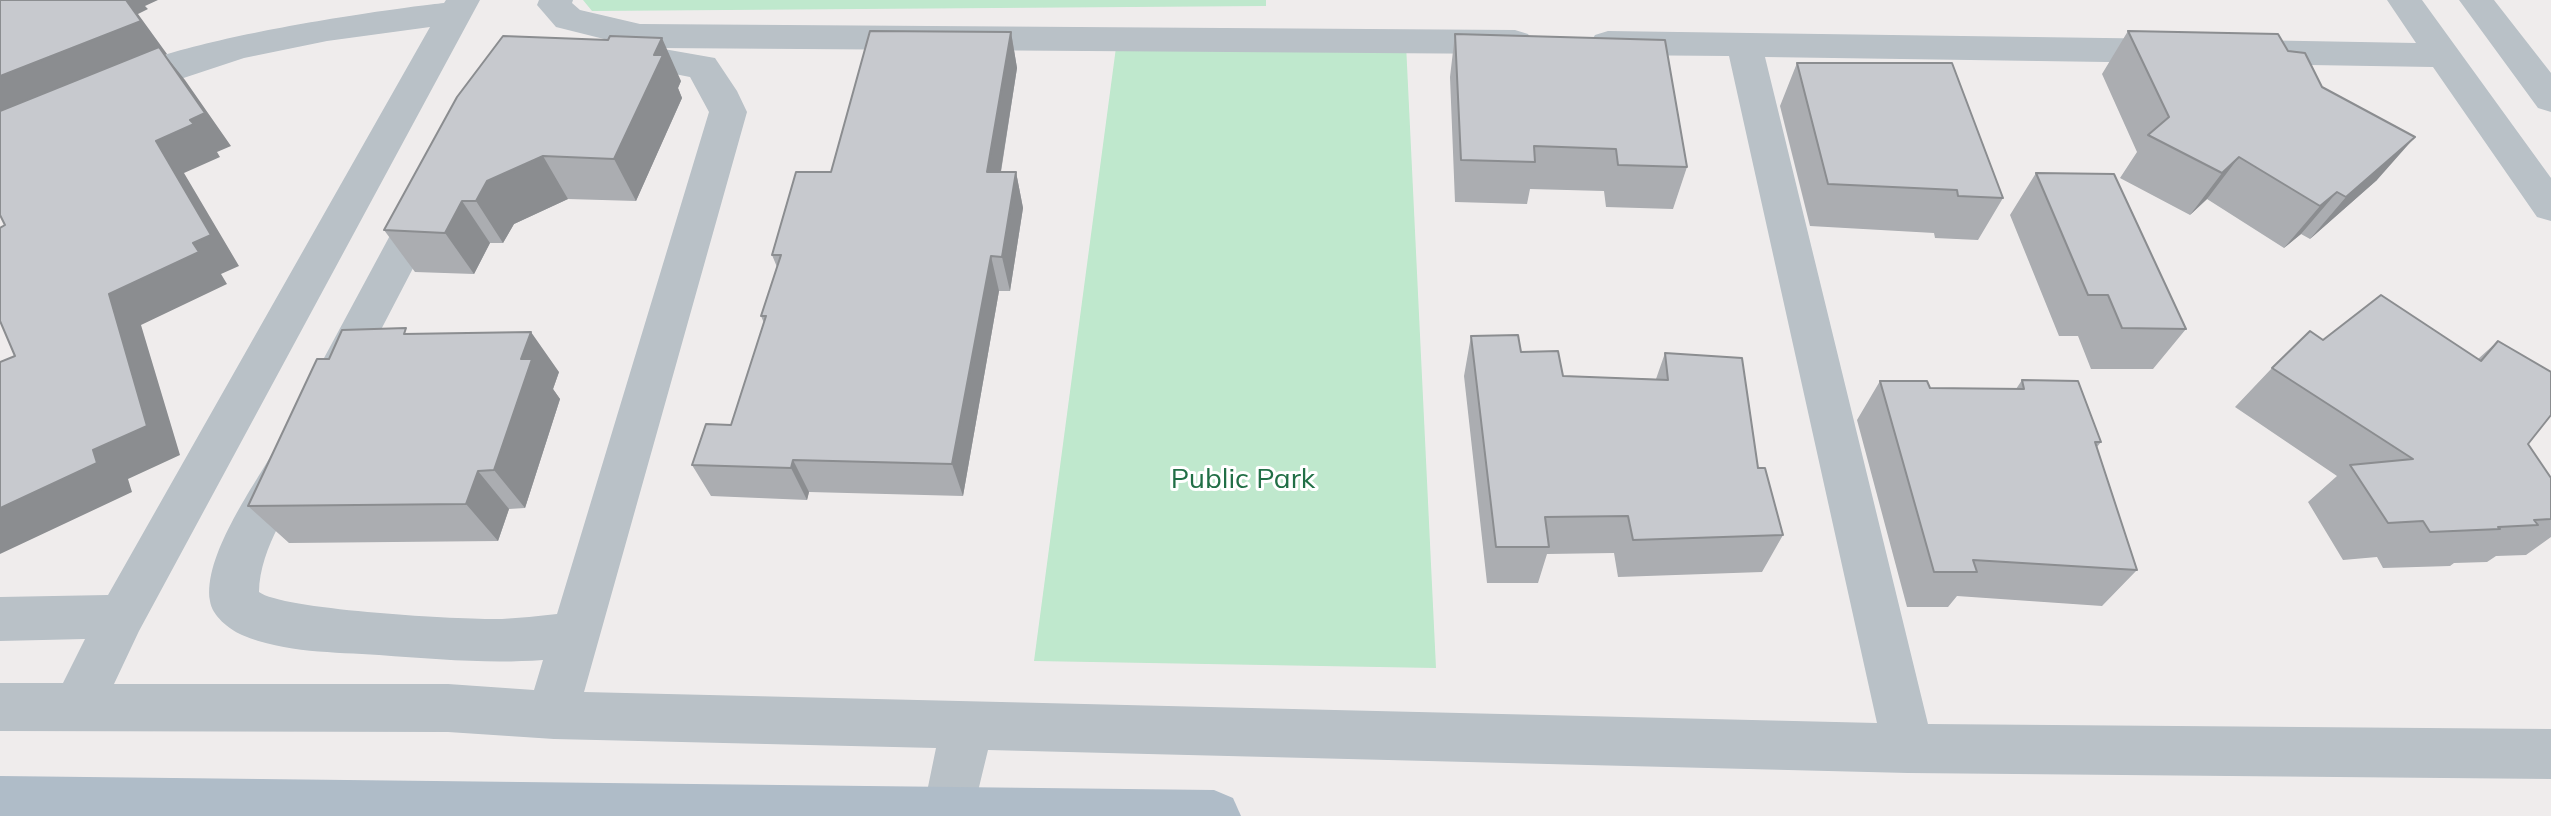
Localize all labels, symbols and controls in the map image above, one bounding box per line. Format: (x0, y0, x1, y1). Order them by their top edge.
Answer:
park label: Public Park (1171, 463, 1315, 497)

